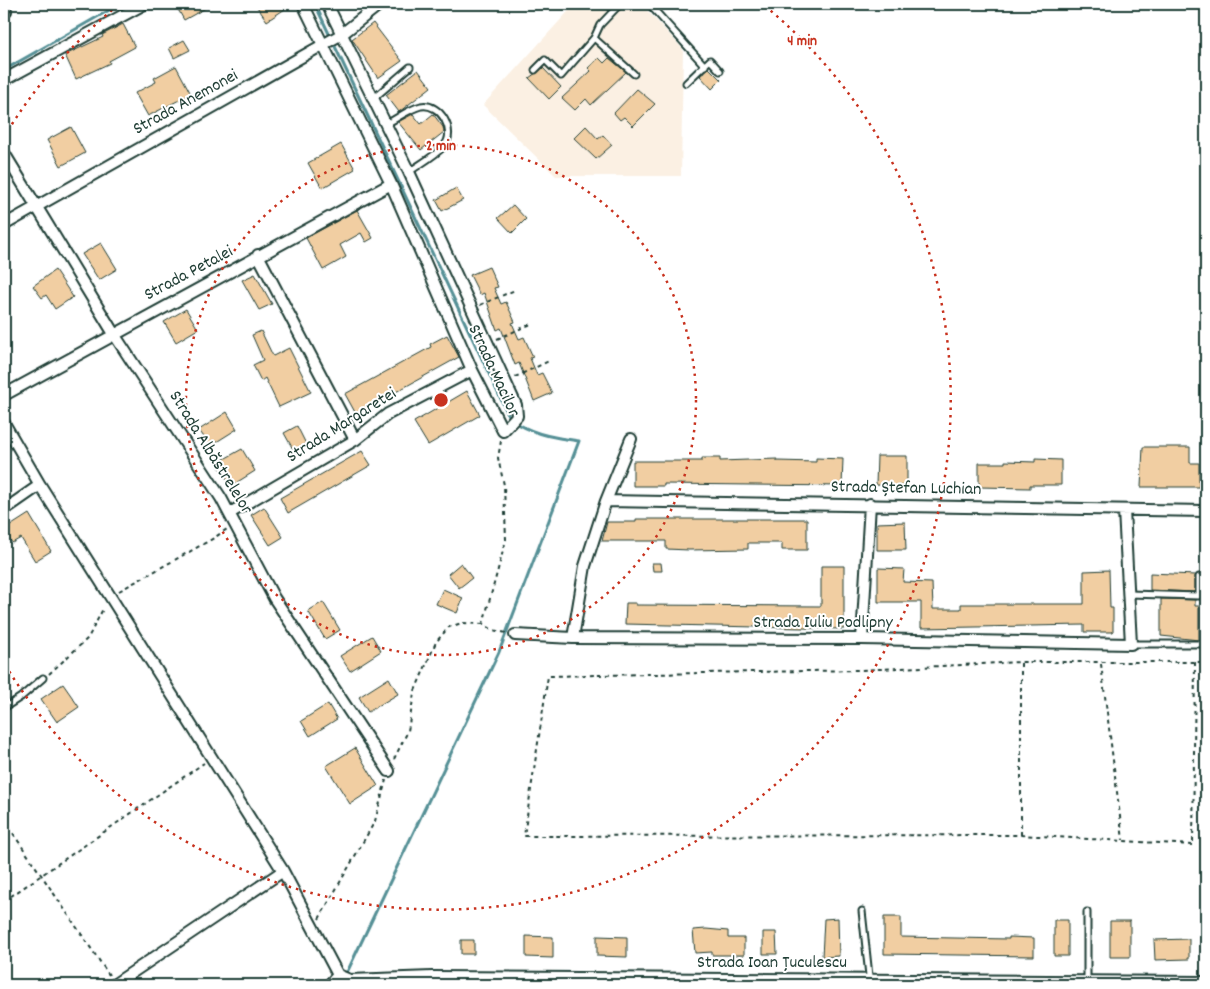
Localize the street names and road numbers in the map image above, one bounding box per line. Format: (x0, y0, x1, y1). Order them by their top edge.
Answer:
street label: Strada Anemonei (129, 64, 243, 142)
street label: Strada Petalei (140, 240, 238, 308)
street label: Strada Macilor (461, 321, 525, 422)
street label: Strada Margaretei (282, 382, 402, 470)
street label: Strada Albăstrelelor (162, 386, 258, 520)
street label: Strada Ștefan Luchian (831, 475, 981, 503)
street label: Strada Iuliu Podlipny (753, 611, 894, 636)
street label: Strada Ioan Țuculescu (697, 951, 847, 976)

